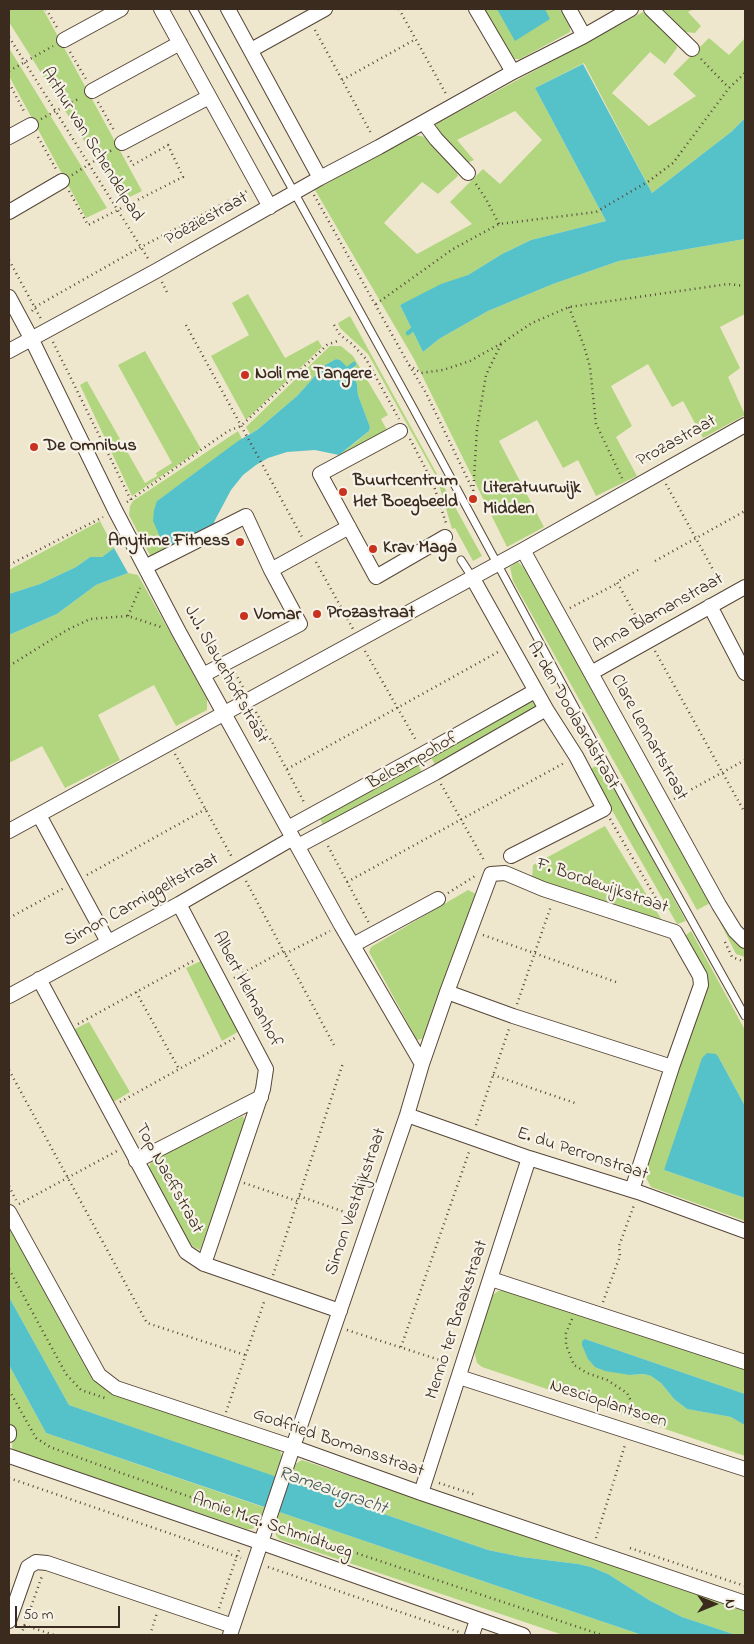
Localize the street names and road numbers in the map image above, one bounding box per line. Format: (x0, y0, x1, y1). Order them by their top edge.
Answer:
street label: Arthur van Schendelpad (35, 64, 147, 226)
street label: Poëziestraat (162, 188, 252, 252)
street label: Prozastraat (633, 411, 721, 473)
street label: Anna Blamanstraat (590, 569, 728, 659)
street label: J.J. Slauerhoffstraat (178, 602, 272, 748)
street label: A. den Doolaardstraat (521, 638, 623, 794)
street label: Clare Lennartstraat (604, 671, 692, 805)
street label: Belcampohof (364, 728, 462, 796)
street label: Simon Carmiggeltstraat (61, 849, 223, 953)
street label: F. Bordewijkstraat (533, 854, 671, 920)
street label: Albert Helmanhof (206, 928, 286, 1052)
street label: Top Naeffstraat (129, 1120, 207, 1238)
street label: E. du Perronstraat (514, 1124, 650, 1186)
street label: Simon Vestdijkstraat (322, 1126, 392, 1278)
street label: Menno ter Braakstraat (422, 1238, 494, 1402)
street label: Nescioplantsoen (546, 1376, 670, 1434)
street label: Godfried Bomansstraat (250, 1405, 426, 1483)
street label: Annie M.G. Schmidtweg (189, 1489, 355, 1565)

